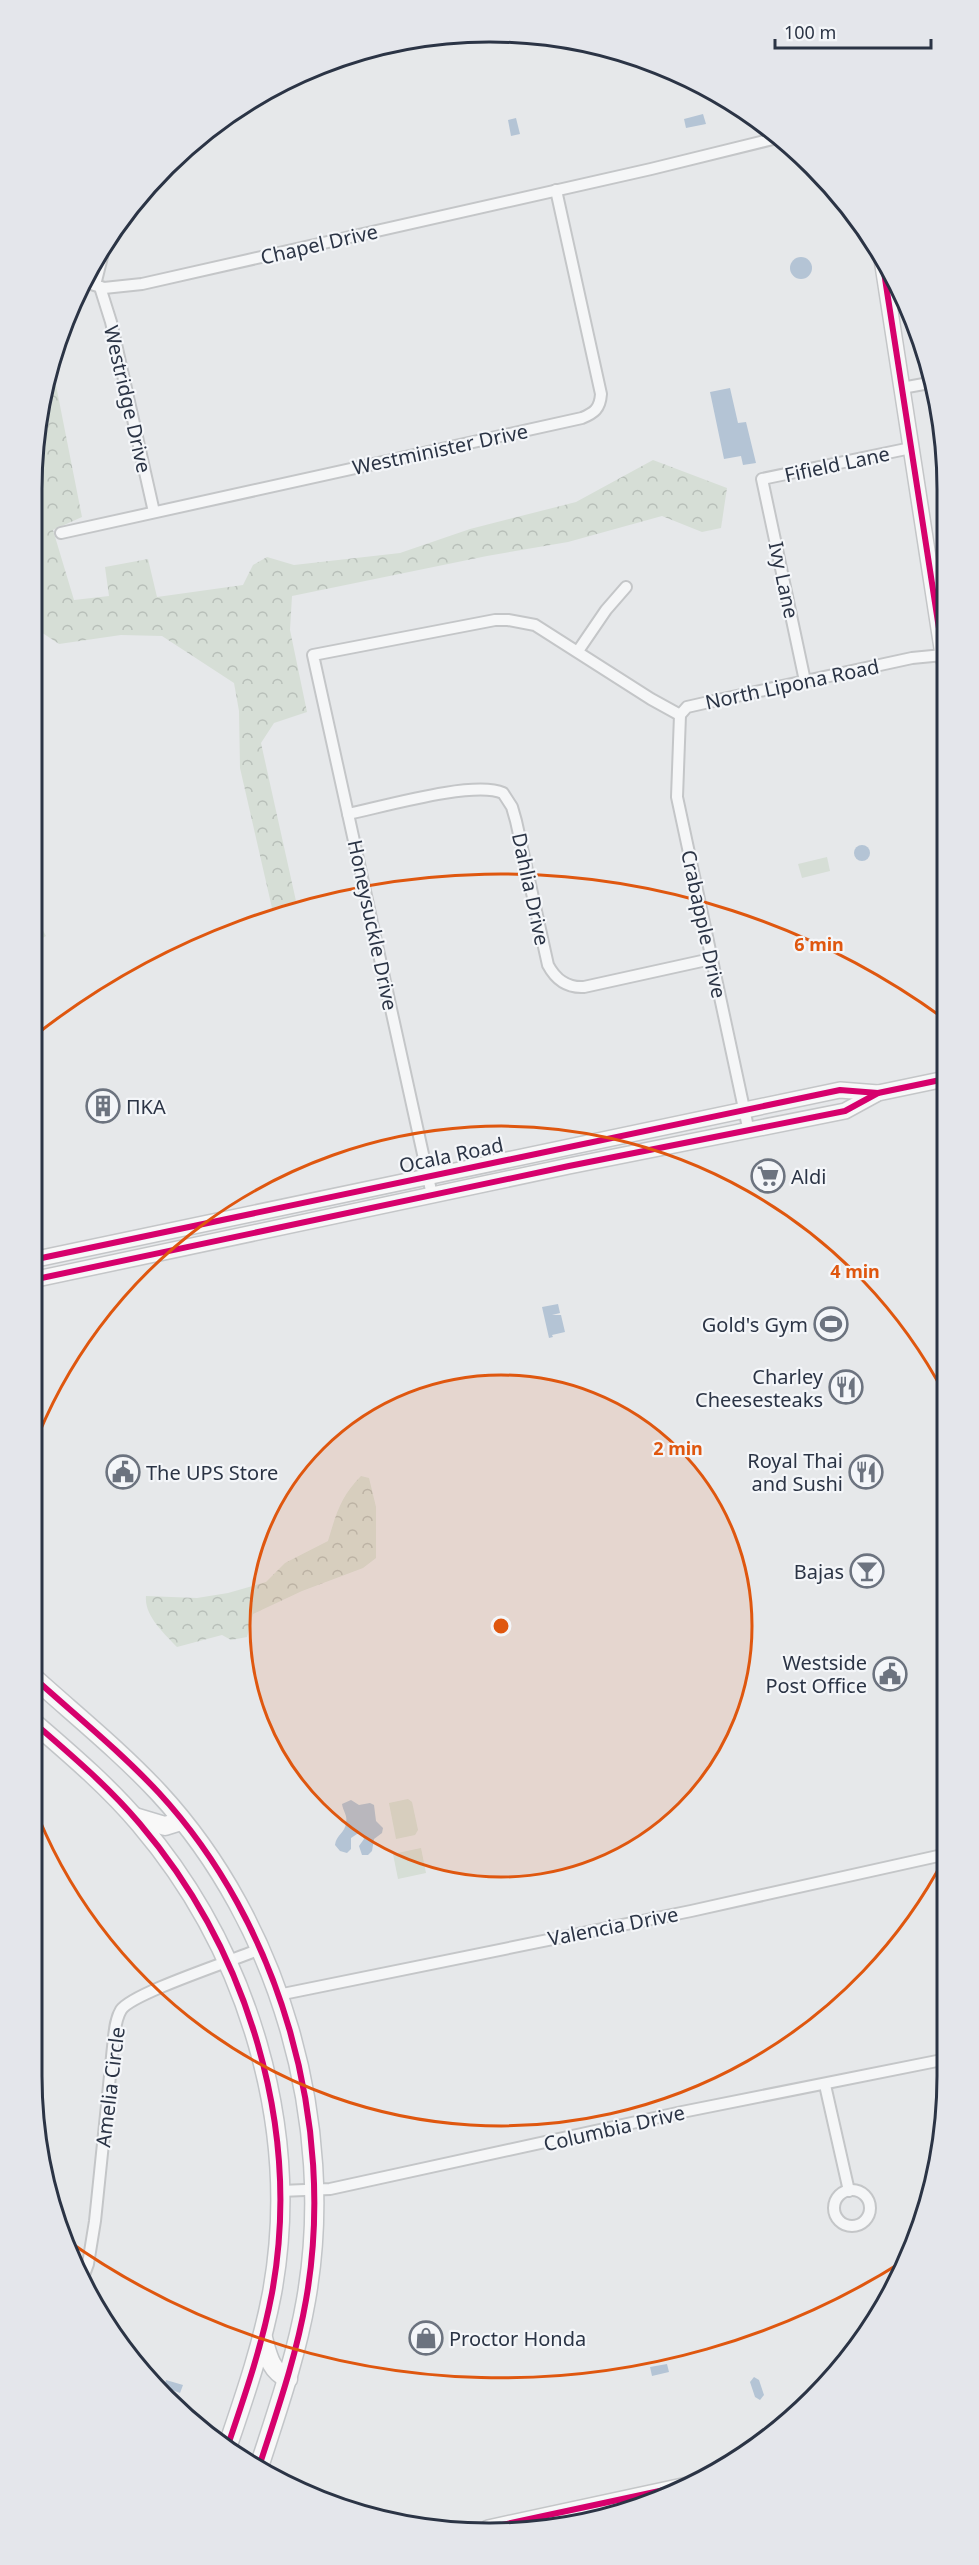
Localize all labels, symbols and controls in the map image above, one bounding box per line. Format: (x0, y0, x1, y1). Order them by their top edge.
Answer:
scale bar (775, 12, 931, 50)
text: 100 m (784, 20, 836, 44)
street label: Chapel Drive (258, 217, 380, 271)
street label: Westridge Drive (98, 323, 158, 475)
street label: Westminister Drive (350, 417, 530, 481)
street label: Fifield Lane (782, 440, 892, 488)
street label: Ivy Lane (763, 539, 805, 621)
street label: North Lipona Road (703, 652, 881, 716)
street label: Dahlia Drive (506, 830, 556, 948)
street label: Honeysuckle Drive (342, 837, 404, 1013)
street label: Crabapple Drive (675, 847, 733, 1001)
text: 6 min (794, 932, 844, 956)
building icon: ΠΚΑ (85, 1088, 121, 1124)
place label: ΠΚΑ (126, 1093, 166, 1120)
street label: Ocala Road (396, 1131, 506, 1179)
supermarket icon: Aldi (750, 1158, 786, 1194)
place label: Aldi (791, 1163, 826, 1190)
text: 4 min (830, 1259, 880, 1283)
sports icon: Gold's Gym (813, 1306, 849, 1342)
place label: Gold's Gym (702, 1311, 808, 1338)
place label: Charley Cheesesteaks (695, 1363, 824, 1413)
restaurant icon: Charley Cheesesteaks (828, 1369, 864, 1405)
text: 2 min (653, 1436, 703, 1460)
place label: Royal Thai and Sushi (747, 1447, 843, 1497)
public building icon: The UPS Store (105, 1454, 141, 1490)
restaurant icon: Royal Thai and Sushi (848, 1454, 884, 1490)
place label: The UPS Store (146, 1459, 278, 1486)
bar icon: Bajas (849, 1553, 885, 1589)
place label: Bajas (794, 1558, 844, 1585)
centre of rings (491, 1616, 511, 1636)
place label: Westside Post Office (765, 1649, 867, 1699)
public building icon: Westside Post Office (872, 1656, 908, 1692)
street label: Valencia Drive (546, 1900, 680, 1952)
street label: Amelia Circle (89, 2025, 131, 2149)
street label: Columbia Drive (541, 2099, 687, 2157)
shop icon: Proctor Honda (408, 2320, 444, 2356)
place label: Proctor Honda (449, 2325, 586, 2352)

